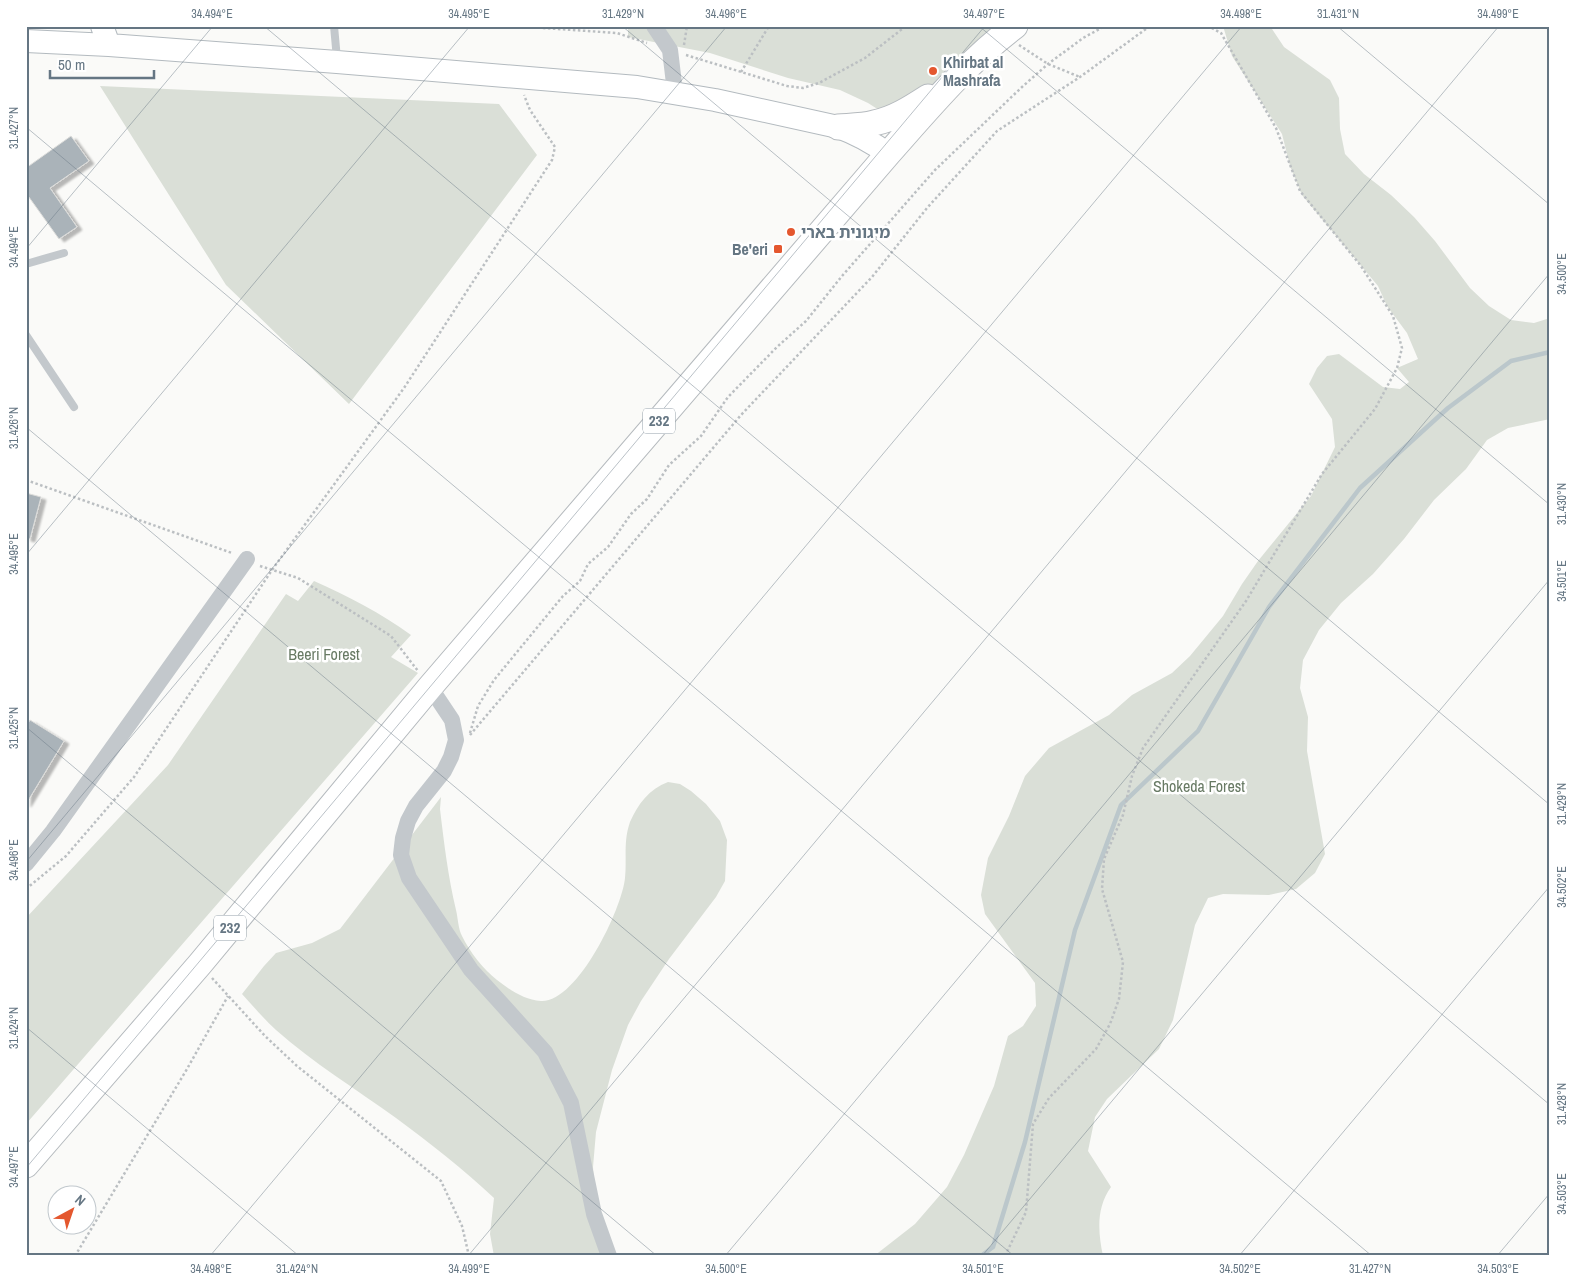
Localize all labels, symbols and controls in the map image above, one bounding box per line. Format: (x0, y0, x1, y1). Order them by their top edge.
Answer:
text: 34.494°E (191, 6, 233, 22)
text: 34.495°E (448, 6, 490, 22)
text: 31.429°N (602, 6, 644, 22)
text: 34.496°E (705, 6, 747, 22)
text: 34.497°E (963, 6, 1005, 22)
text: 34.498°E (1220, 6, 1262, 22)
text: 31.431°N (1317, 6, 1359, 22)
text: 34.499°E (1477, 6, 1519, 22)
scale bar (50, 48, 154, 80)
place label: Khirbat al Mashrafa (943, 51, 1004, 91)
text: 50 m (58, 54, 85, 75)
marker: Khirbat al Mashrafa (927, 65, 939, 77)
text: 31.427°N (6, 107, 22, 149)
place label: מיגונית בארי (801, 221, 890, 243)
text: 34.494°E (6, 226, 22, 268)
marker: מיגונית בארי (785, 226, 797, 238)
place label: Be'eri (732, 238, 768, 260)
marker: Be'eri (772, 243, 784, 255)
text: 34.500°E (1554, 253, 1570, 295)
text: 31.426°N (6, 407, 22, 449)
road number: 232 (643, 408, 675, 434)
text: 31.430°N (1554, 483, 1570, 525)
text: 34.495°E (6, 533, 22, 575)
text: 34.501°E (1554, 560, 1570, 602)
park label: Beeri Forest (288, 643, 360, 665)
text: 31.425°N (6, 707, 22, 749)
park label: Shokeda Forest (1153, 775, 1245, 797)
text: 31.429°N (1554, 783, 1570, 825)
text: 34.496°E (6, 839, 22, 881)
text: 34.502°E (1554, 866, 1570, 908)
road number: 232 (214, 916, 246, 940)
text: 31.424°N (6, 1007, 22, 1049)
text: 31.428°N (1554, 1083, 1570, 1125)
text: 34.497°E (6, 1146, 22, 1188)
text: 34.503°E (1554, 1173, 1570, 1215)
north arrow (48, 1184, 98, 1234)
text: N (71, 1190, 89, 1210)
text: 34.498°E (190, 1261, 232, 1277)
text: 31.424°N (276, 1261, 318, 1277)
text: 34.499°E (448, 1261, 490, 1277)
text: 34.500°E (705, 1261, 747, 1277)
text: 34.501°E (962, 1261, 1004, 1277)
text: 34.502°E (1219, 1261, 1261, 1277)
text: 31.427°N (1349, 1261, 1391, 1277)
text: 34.503°E (1477, 1261, 1519, 1277)

